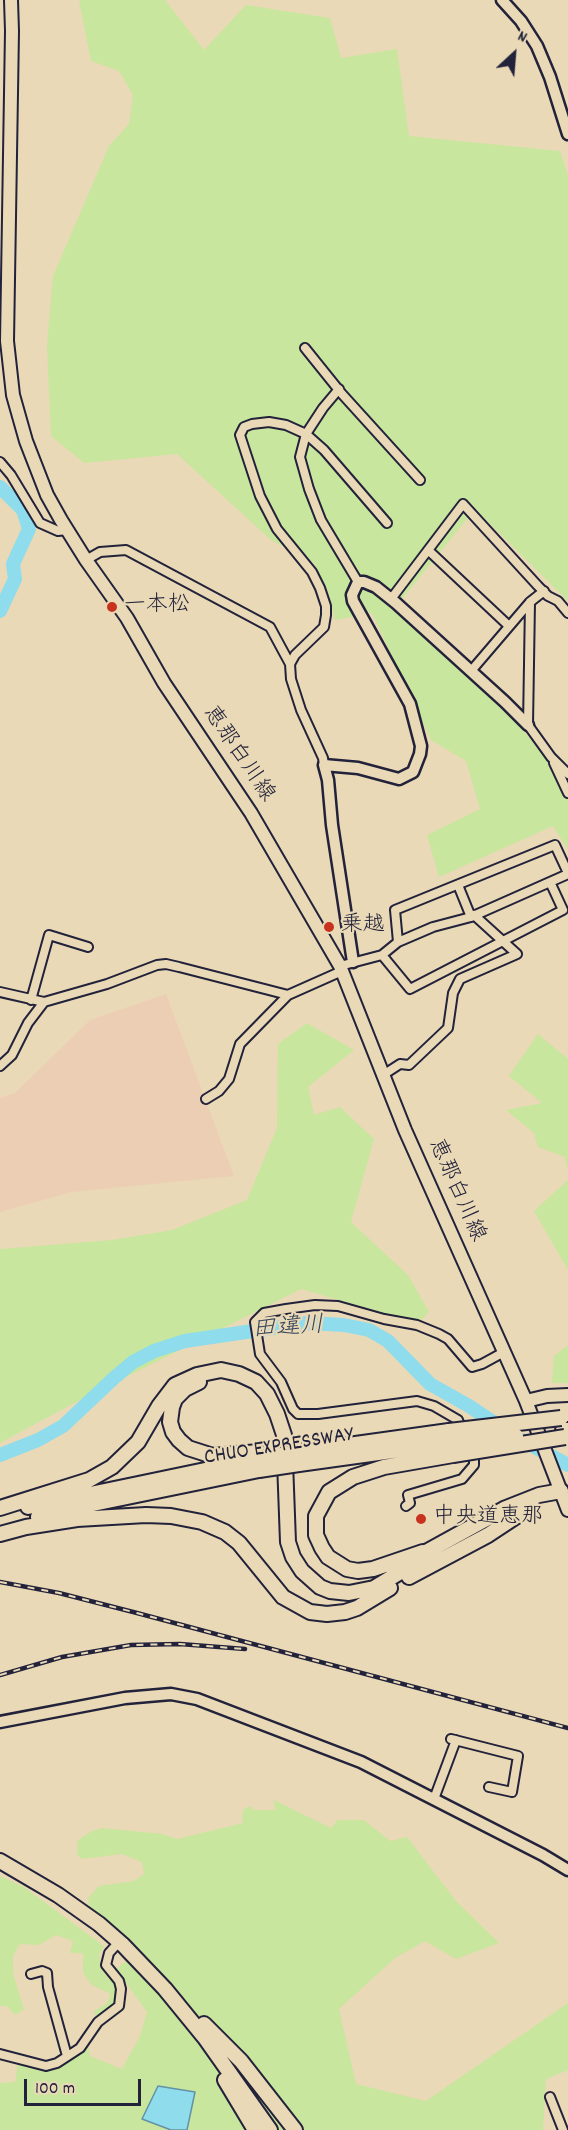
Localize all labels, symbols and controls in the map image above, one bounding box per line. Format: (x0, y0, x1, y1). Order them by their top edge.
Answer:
north arrow (484, 24, 544, 84)
text: N (514, 25, 531, 49)
place label: 一本松 (124, 594, 190, 620)
marker: 一本松 (105, 600, 119, 614)
street label: 恵那白川線 (195, 702, 279, 808)
place label: 乗越 (341, 914, 385, 940)
marker: 乗越 (322, 920, 336, 934)
street label: 恵那白川線 (421, 1135, 489, 1247)
water label: 田違川 (251, 1313, 325, 1347)
street label: CHUO EXPRESSWAY (202, 1423, 356, 1473)
place label: 中央道恵那 (433, 1506, 543, 1532)
marker: 中央道恵那 (414, 1512, 428, 1526)
scale bar (27, 2067, 144, 2105)
text: 100 m (35, 2077, 75, 2102)

